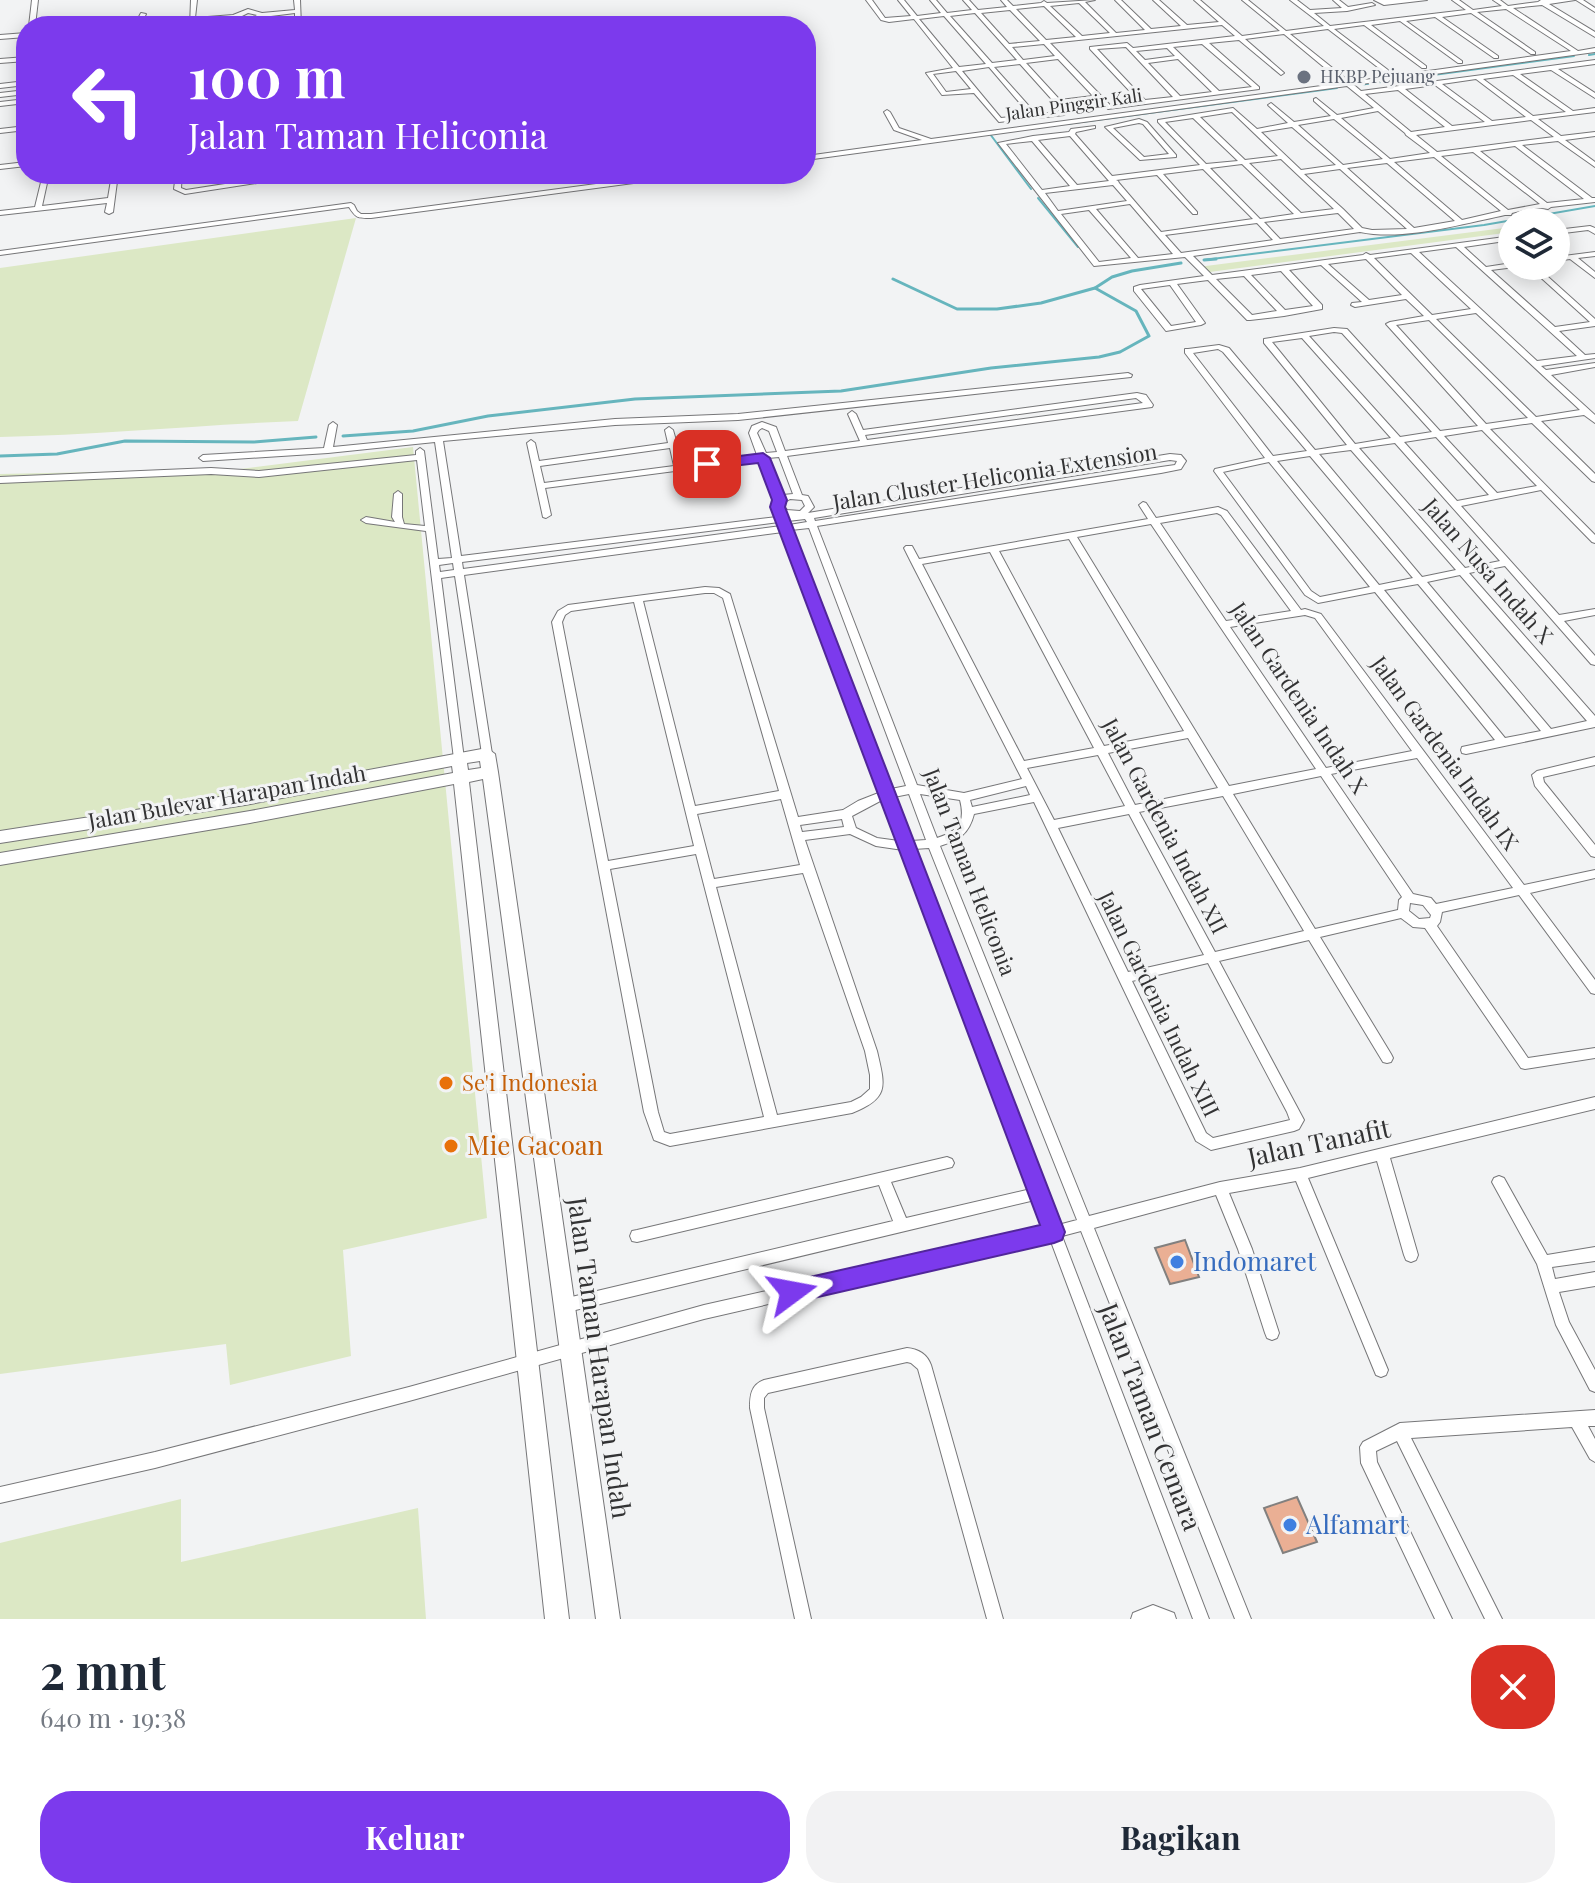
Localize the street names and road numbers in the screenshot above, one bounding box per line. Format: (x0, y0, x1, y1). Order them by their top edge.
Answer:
street label: Jalan Pinggir Kali (1003, 83, 1144, 126)
street label: Jalan Cluster Heliconia Extension (829, 436, 1159, 517)
street label: Jalan Nusa Indah X (1416, 490, 1560, 650)
street label: Jalan Gardenia Indah X (1224, 595, 1375, 799)
street label: Jalan Gardenia Indah IX (1365, 649, 1526, 856)
street label: Jalan Gardenia Indah XII (1096, 712, 1235, 939)
street label: Jalan Bulevar Harapan Indah (85, 757, 368, 835)
street label: Jalan Taman Heliconia (917, 763, 1024, 980)
street label: Jalan Gardenia Indah XIII (1092, 885, 1228, 1121)
street label: Jalan Tanafit (1243, 1109, 1394, 1174)
street label: Jalan Taman Harapan Indah (560, 1194, 640, 1521)
street label: Jalan Taman Cemara (1092, 1297, 1211, 1535)

